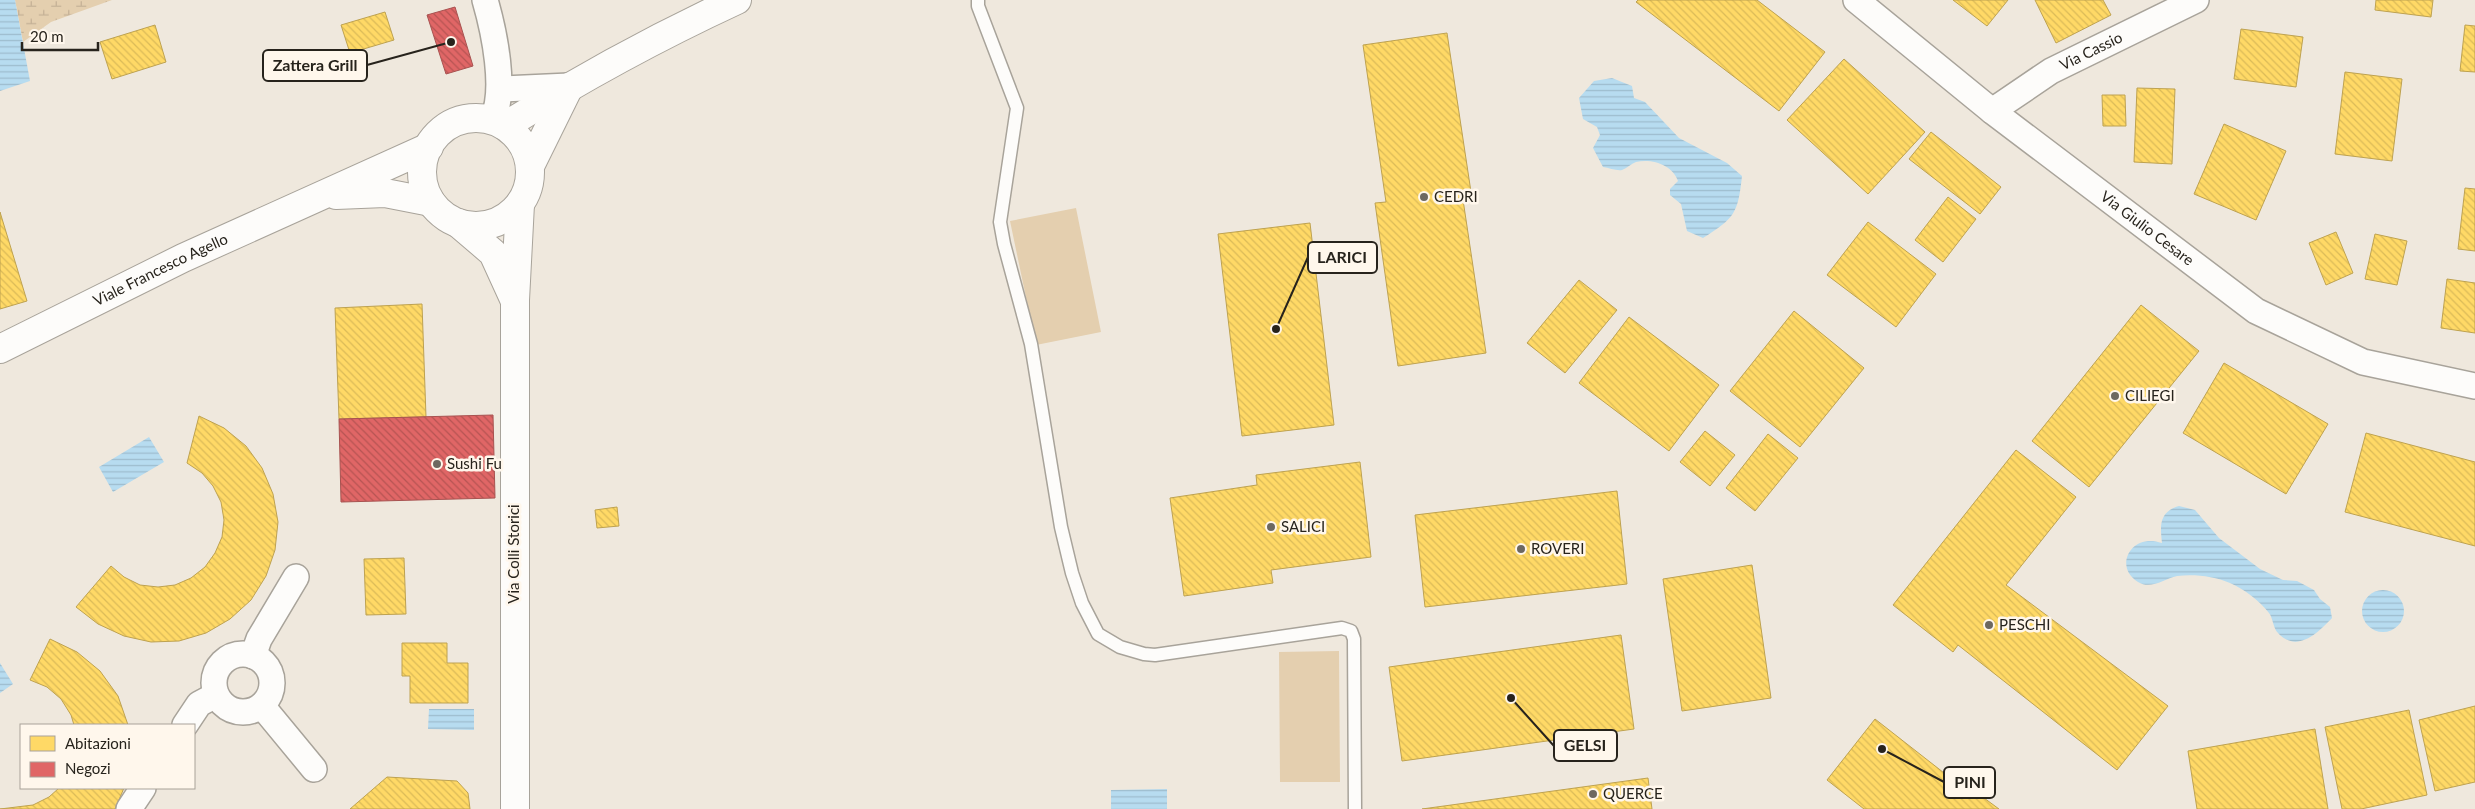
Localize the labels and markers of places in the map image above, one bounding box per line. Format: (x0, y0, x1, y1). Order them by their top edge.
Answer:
callout: Zattera Grill (263, 50, 367, 81)
place label: CEDRI (1434, 187, 1478, 205)
marker: CEDRI (1418, 191, 1430, 203)
callout: LARICI (1308, 242, 1377, 273)
place label: CILIEGI (2125, 386, 2175, 404)
marker: CILIEGI (2109, 390, 2121, 402)
place label: Sushi Fu (447, 454, 502, 472)
marker: Sushi Fu (431, 458, 443, 470)
place label: SALICI (1281, 517, 1325, 535)
marker: SALICI (1265, 521, 1277, 533)
place label: ROVERI (1531, 539, 1584, 557)
marker: ROVERI (1515, 543, 1527, 555)
place label: PESCHI (1999, 615, 2050, 633)
marker: PESCHI (1983, 619, 1995, 631)
callout: GELSI (1554, 730, 1617, 761)
callout: PINI (1944, 767, 1995, 798)
place label: QUERCE (1603, 784, 1663, 802)
marker: QUERCE (1587, 788, 1599, 800)

